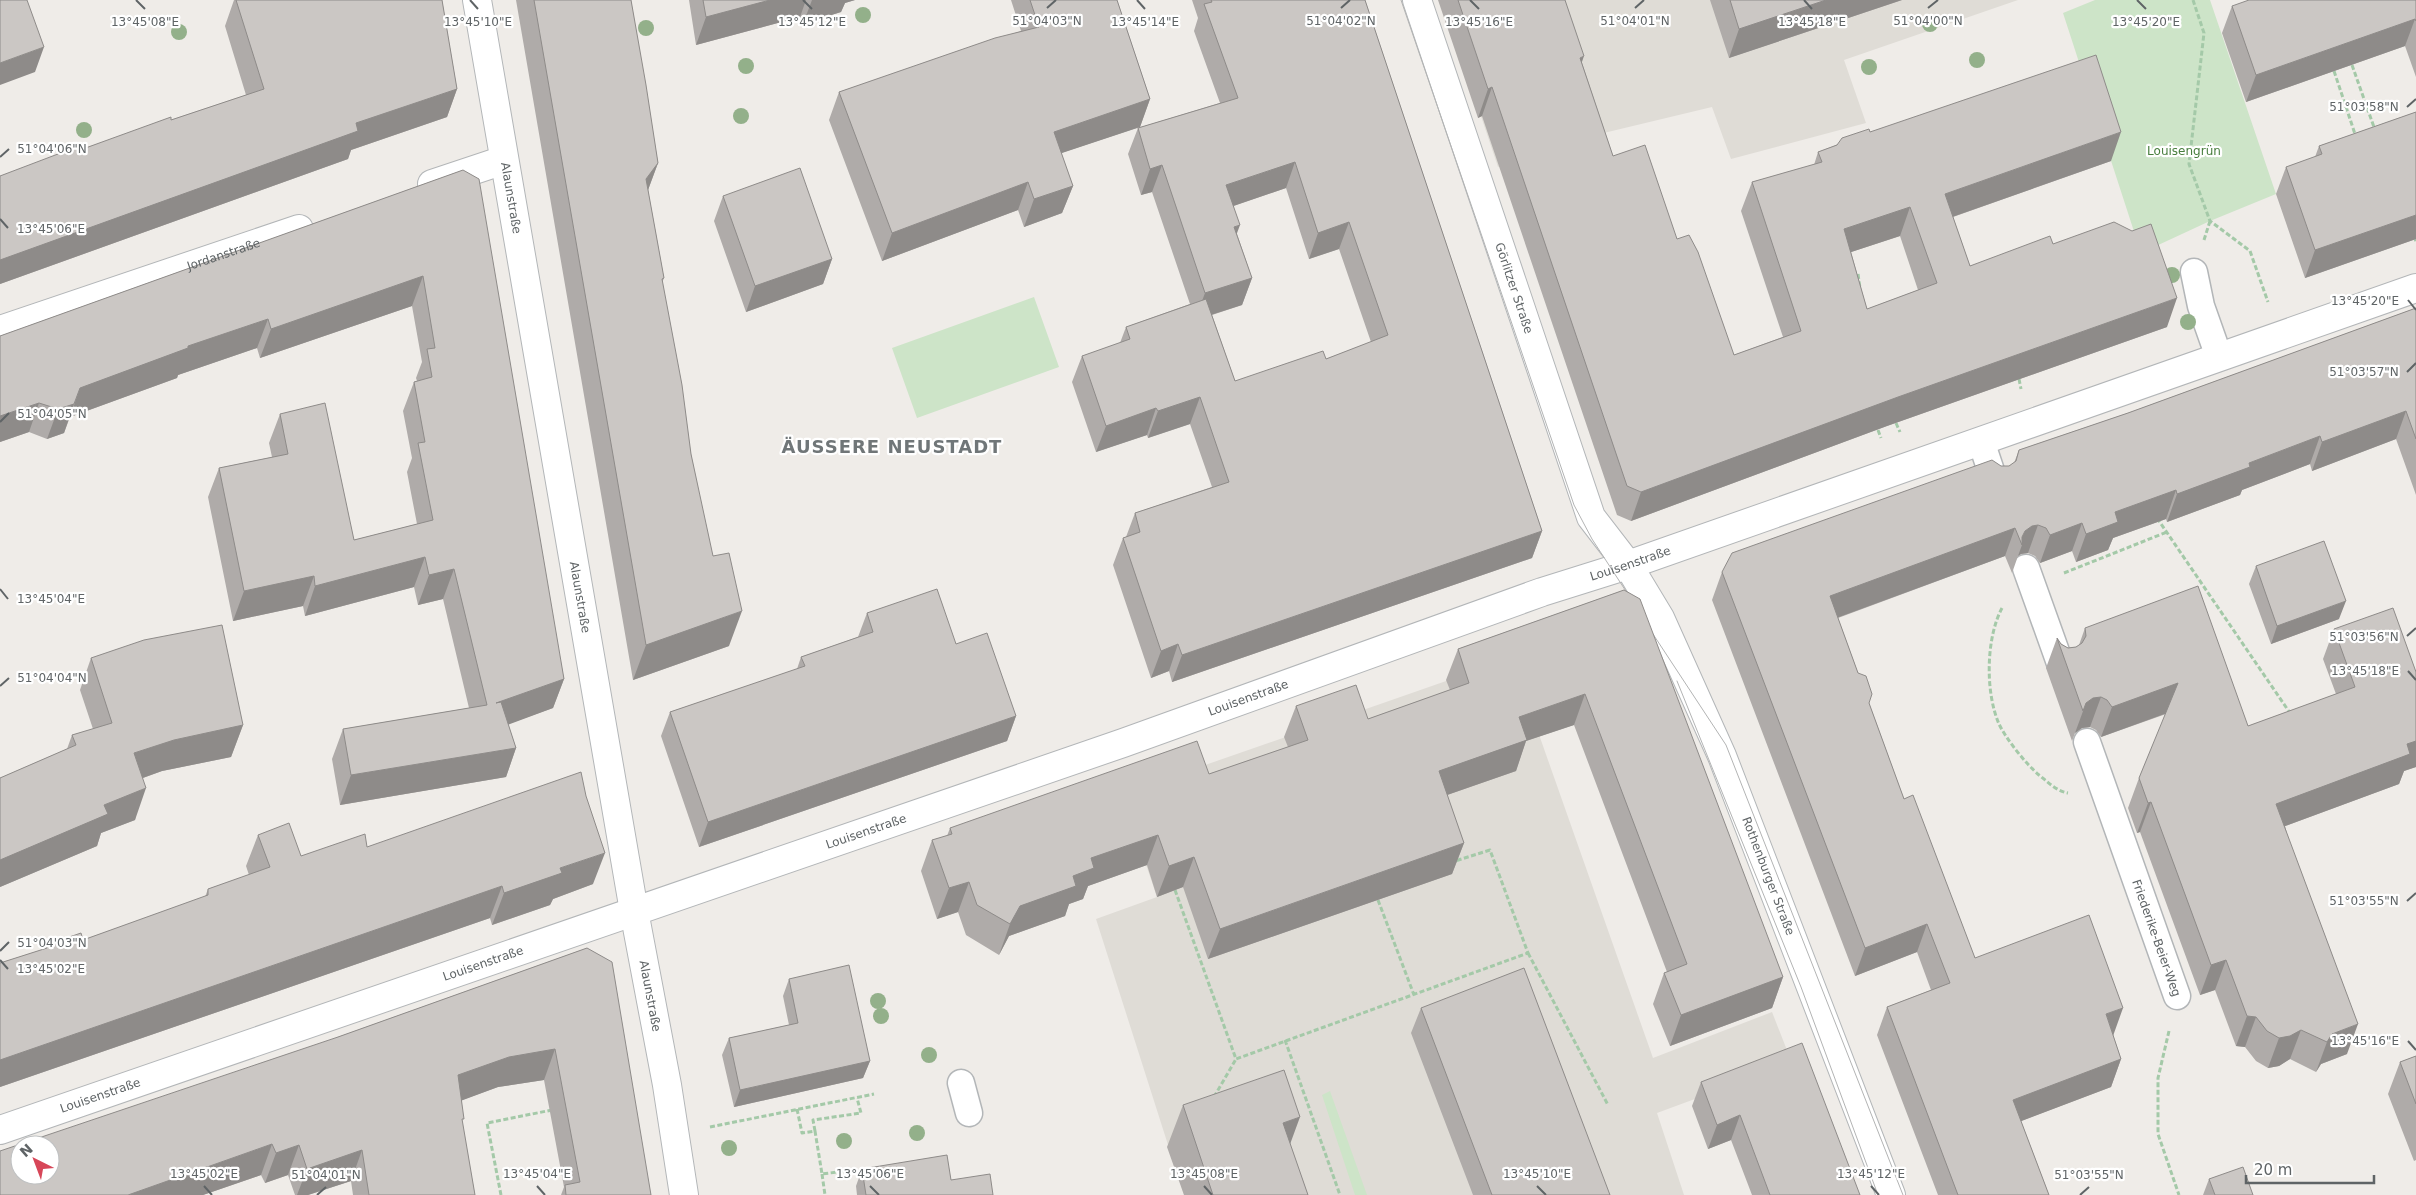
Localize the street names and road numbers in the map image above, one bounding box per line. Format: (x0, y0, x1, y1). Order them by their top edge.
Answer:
street label: Alaunstraße (498, 161, 524, 235)
street label: Jordanstraße (184, 236, 262, 274)
street label: Görlitzer Straße (1492, 241, 1536, 335)
street label: Louisenstraße (1588, 544, 1673, 584)
street label: Alaunstraße (567, 560, 593, 634)
street label: Louisenstraße (1206, 677, 1290, 719)
street label: Louisenstraße (824, 811, 908, 852)
street label: Rothenburger Straße (1739, 815, 1797, 937)
street label: Friederike-Beier-Weg (2129, 878, 2184, 999)
street label: Louisenstraße (441, 943, 525, 984)
street label: Alaunstraße (637, 959, 664, 1033)
street label: Louisenstraße (58, 1075, 142, 1116)

